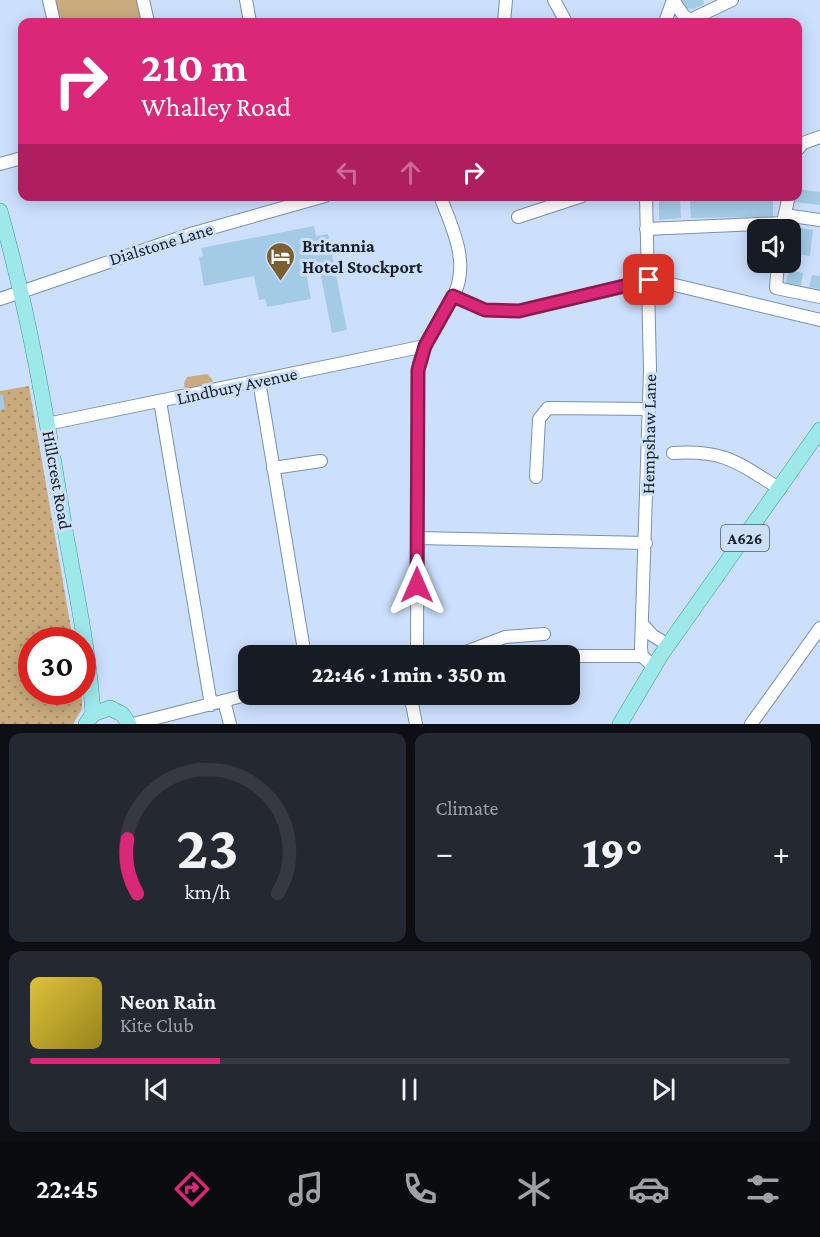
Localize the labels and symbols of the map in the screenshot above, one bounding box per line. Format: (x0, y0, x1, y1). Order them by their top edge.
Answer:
street label: Dialstone Lane (107, 219, 215, 269)
place label: Britannia Hotel Stockport (302, 236, 423, 277)
hotel icon: Britannia Hotel Stockport (265, 240, 297, 282)
pin (623, 254, 674, 305)
street label: Lindbury Avenue (175, 363, 299, 409)
street label: Hempshaw Lane (638, 374, 660, 494)
street label: Hillcrest Road (38, 429, 76, 532)
road number: A626 (721, 525, 769, 551)
position arrow (385, 553, 449, 617)
speed limit sign: 30 (18, 627, 96, 705)

